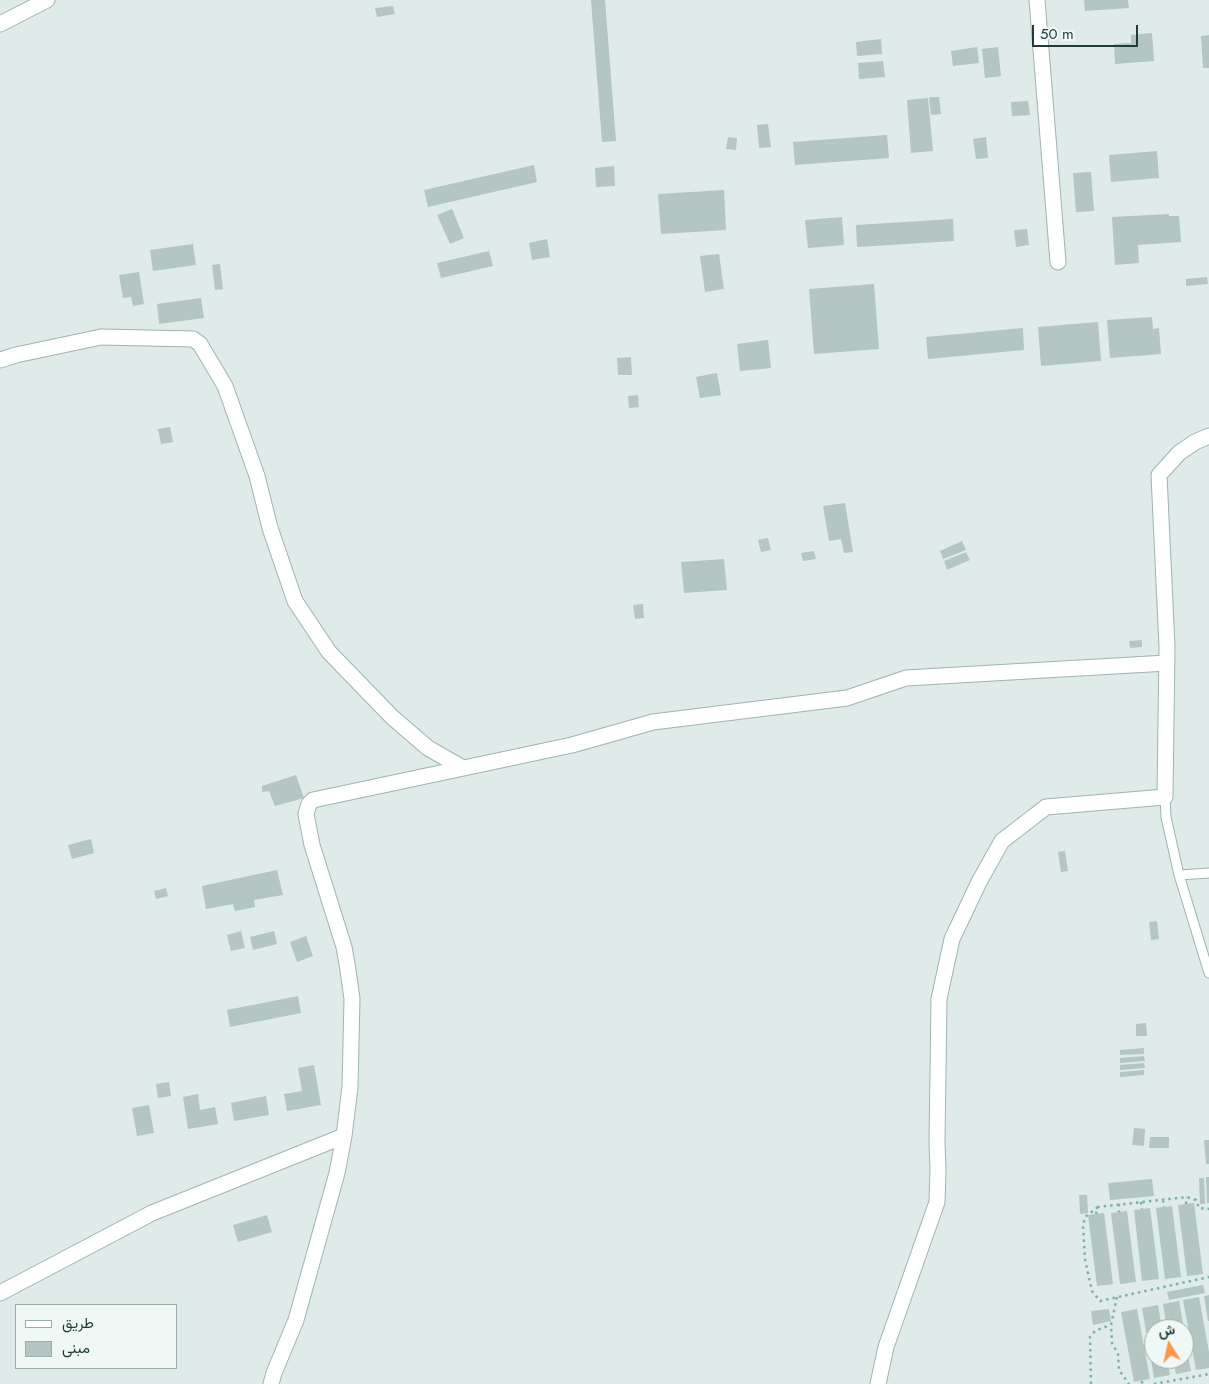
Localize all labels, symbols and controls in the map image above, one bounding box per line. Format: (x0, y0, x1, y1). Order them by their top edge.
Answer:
scale bar (1034, 15, 1140, 47)
text: 50 m (1040, 23, 1074, 45)
legend (15, 1304, 178, 1369)
text: طريق (62, 1312, 94, 1334)
north arrow (1144, 1319, 1194, 1369)
text: ش (1157, 1319, 1177, 1342)
text: مبنى (62, 1337, 90, 1359)

